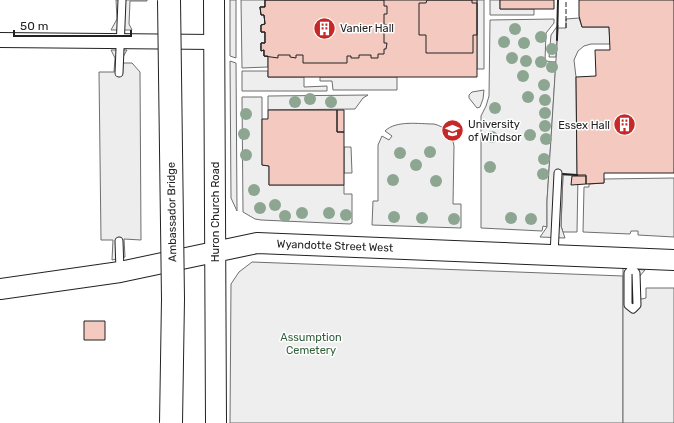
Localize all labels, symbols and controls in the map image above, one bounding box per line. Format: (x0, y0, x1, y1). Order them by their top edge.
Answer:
scale bar (14, 12, 131, 38)
building icon: Vanier Hall (311, 15, 337, 41)
text: 50 m (20, 19, 48, 33)
place label: Vanier Hall (340, 22, 394, 35)
building icon: Essex Hall (612, 112, 638, 138)
school or university icon: University of Windsor (439, 117, 465, 143)
place label: University of Windsor (468, 118, 522, 144)
place label: Essex Hall (558, 119, 610, 132)
street label: Ambassador Bridge (165, 162, 179, 262)
street label: Huron Church Road (209, 162, 222, 262)
street label: Wyandotte Street West (276, 237, 394, 255)
park label: Assumption Cemetery (280, 331, 342, 357)

